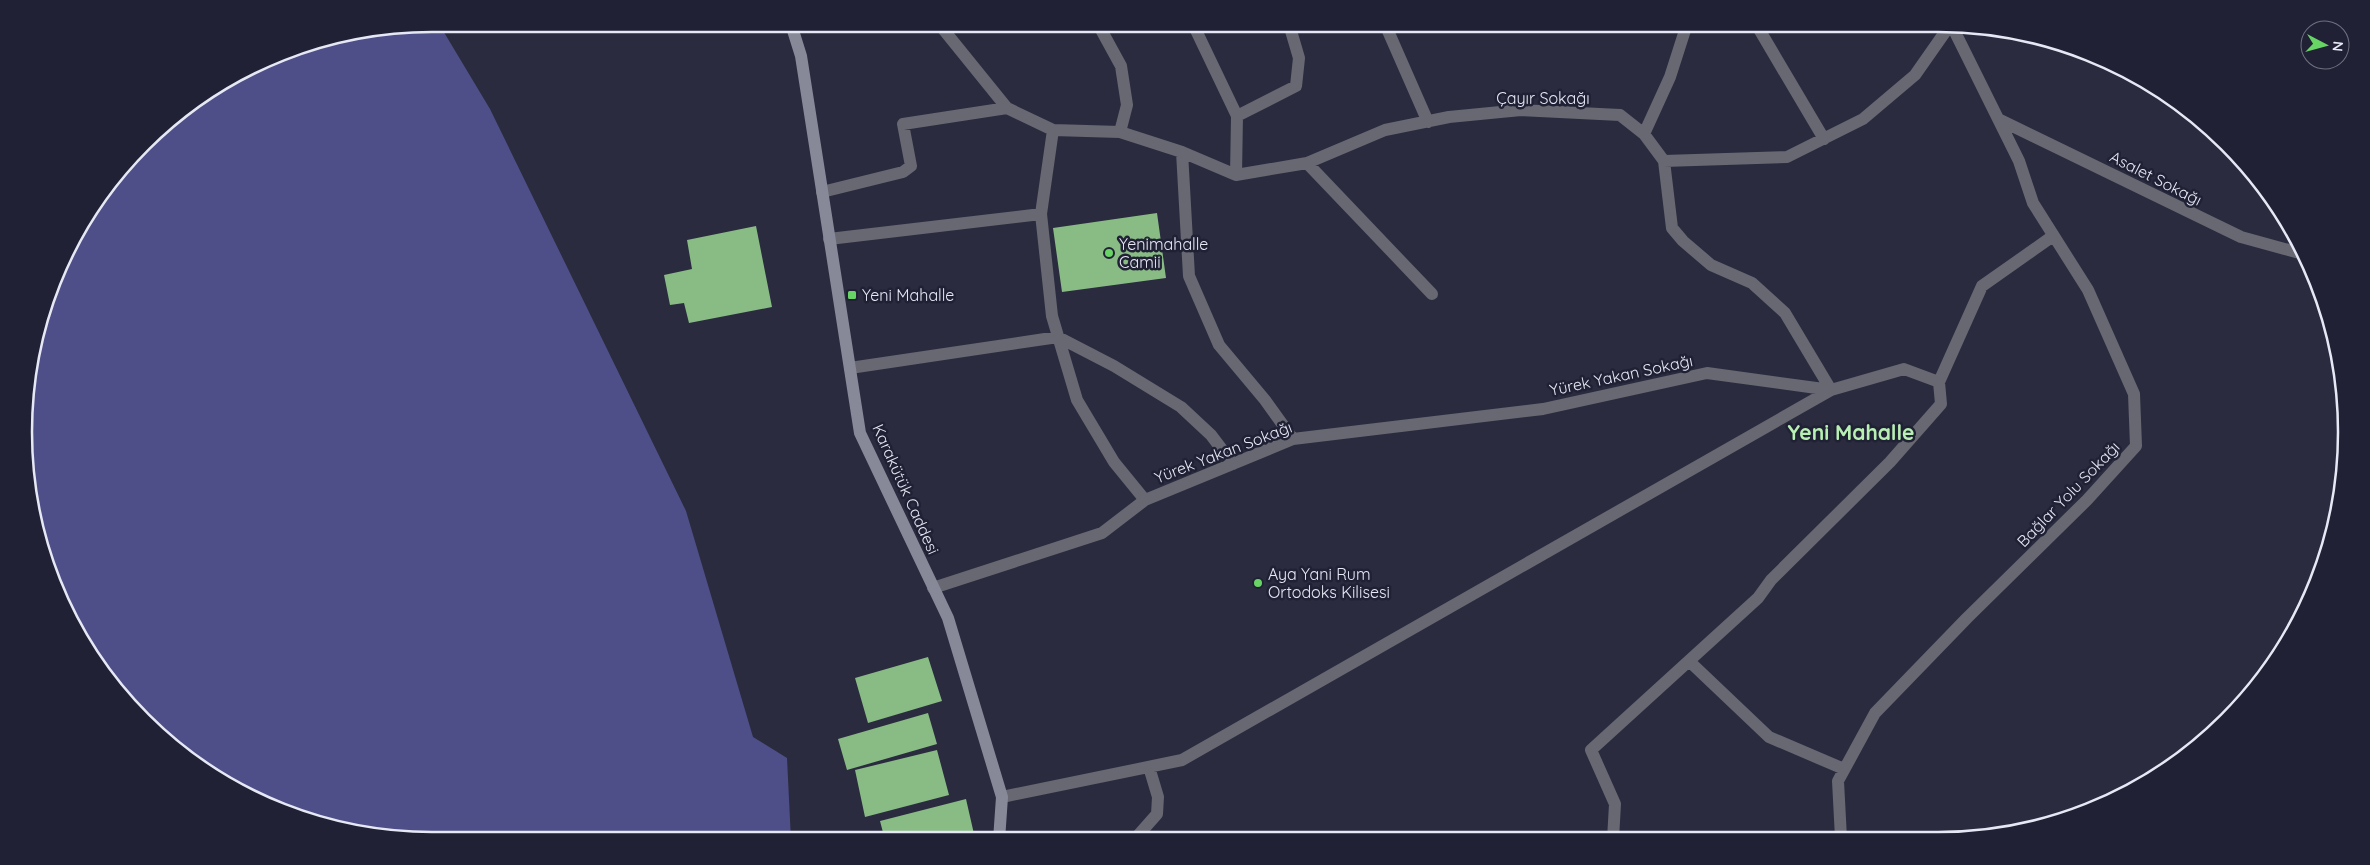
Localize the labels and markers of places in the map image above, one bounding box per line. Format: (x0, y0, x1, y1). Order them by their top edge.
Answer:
place label: Yenimahalle Camii (1119, 234, 1208, 272)
marker: Yenimahalle Camii (1103, 247, 1115, 259)
place label: Yeni Mahalle (862, 285, 954, 305)
marker: Yeni Mahalle (846, 289, 858, 301)
place label: Aya Yani Rum Ortodoks Kilisesi (1268, 564, 1390, 602)
marker: Aya Yani Rum Ortodoks Kilisesi (1252, 577, 1264, 589)

